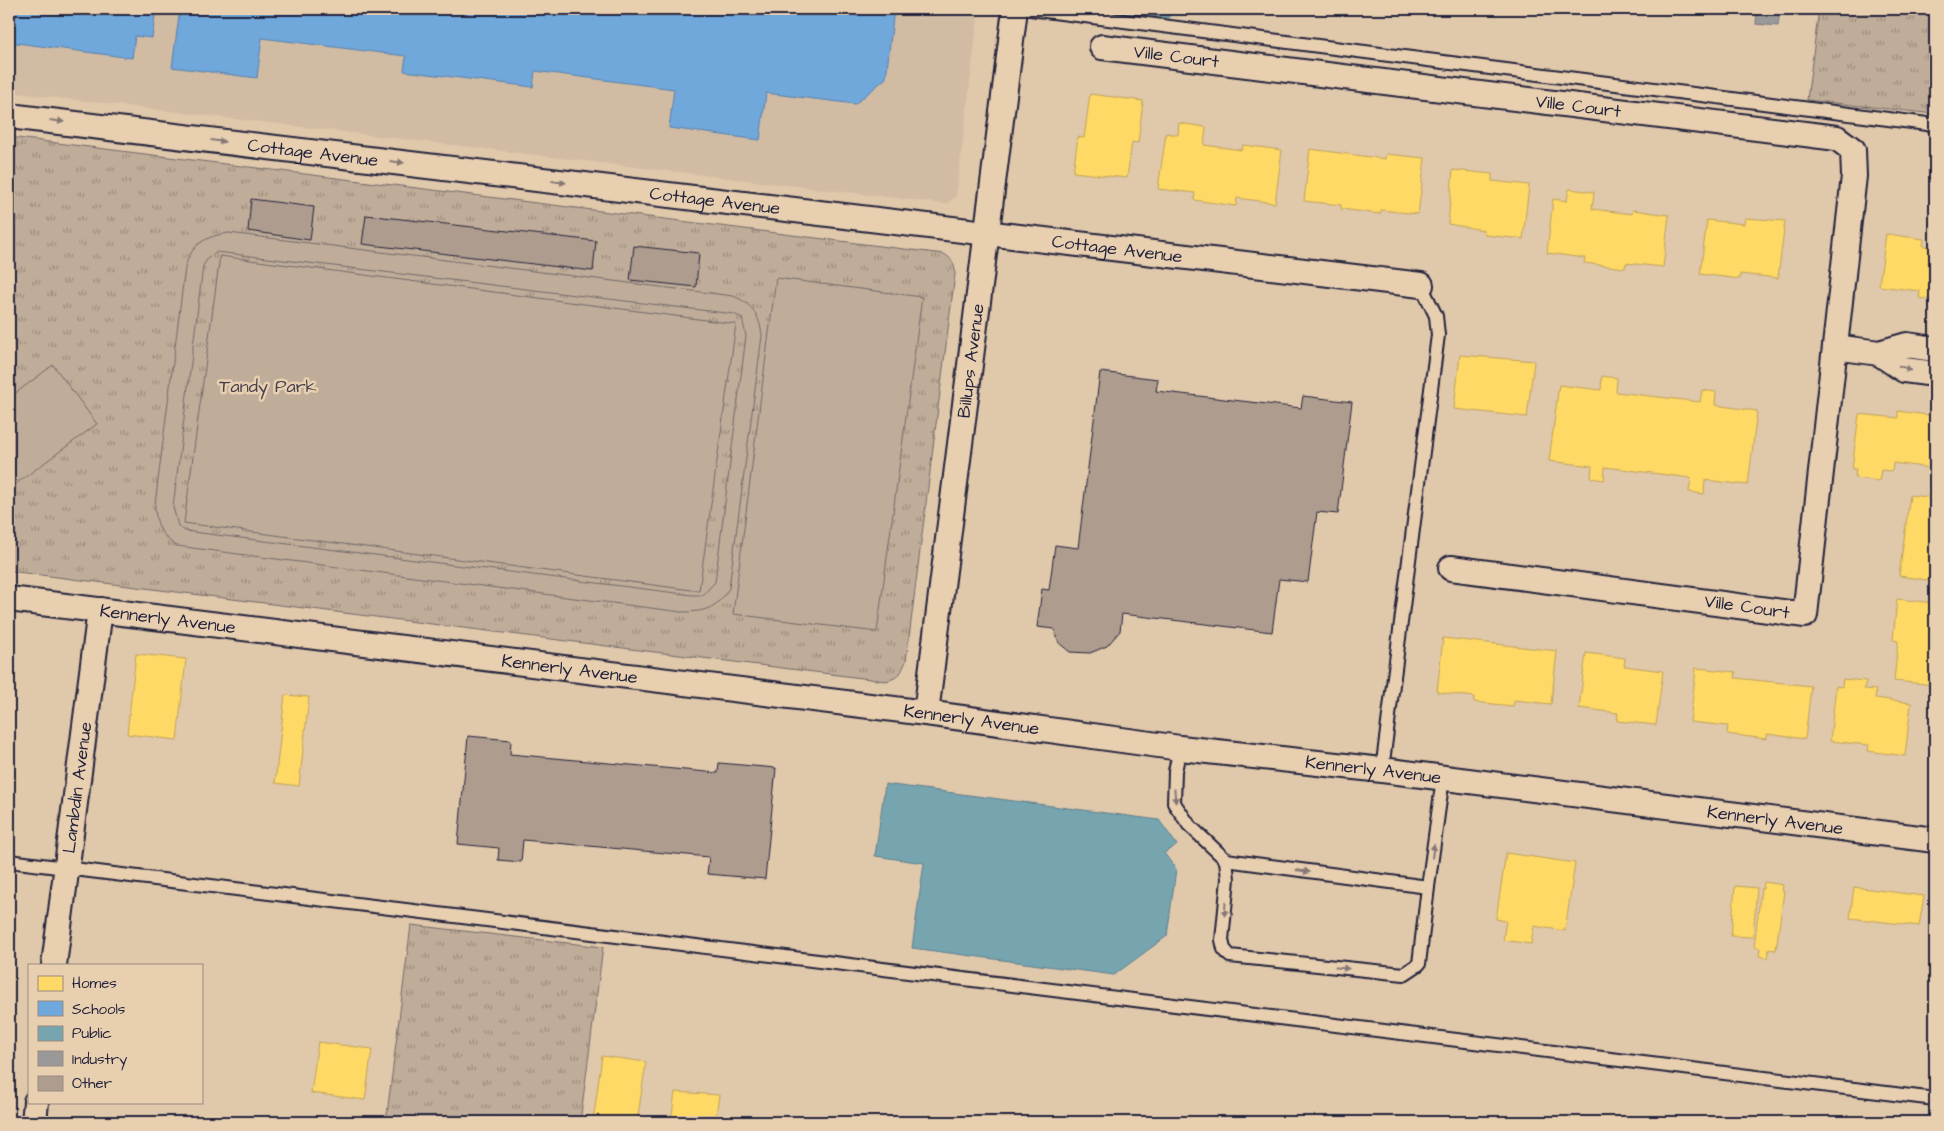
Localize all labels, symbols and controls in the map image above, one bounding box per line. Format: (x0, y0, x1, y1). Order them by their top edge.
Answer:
street label: Ville Court (1132, 39, 1221, 74)
street label: Ville Court (1534, 88, 1623, 124)
one-way arrow (49, 118, 65, 126)
street label: Cottage Avenue (246, 132, 380, 173)
one-way arrow (211, 137, 227, 145)
one-way arrow (390, 158, 406, 166)
one-way arrow (551, 178, 567, 186)
street label: Cottage Avenue (648, 180, 782, 221)
street label: Cottage Avenue (1050, 228, 1184, 269)
street label: Billups Avenue (951, 302, 990, 420)
one-way arrow (1898, 364, 1913, 372)
park label: Tandy Park (219, 374, 317, 400)
street label: Ville Court (1703, 589, 1792, 625)
street label: Kennerly Avenue (98, 598, 237, 640)
street label: Kennerly Avenue (500, 648, 639, 690)
street label: Kennerly Avenue (902, 698, 1041, 741)
street label: Lambdin Avenue (56, 720, 98, 855)
street label: Kennerly Avenue (1304, 749, 1443, 790)
one-way arrow (1171, 789, 1179, 805)
street label: Kennerly Avenue (1706, 799, 1845, 841)
one-way arrow (1429, 843, 1437, 859)
one-way arrow (1296, 867, 1312, 875)
one-way arrow (1221, 901, 1229, 917)
legend (28, 964, 202, 1104)
one-way arrow (1334, 964, 1350, 972)
text: Homes (72, 973, 117, 994)
text: Schools (72, 999, 126, 1020)
text: Public (72, 1023, 112, 1044)
text: Industry (72, 1049, 127, 1071)
text: Other (72, 1073, 112, 1094)

